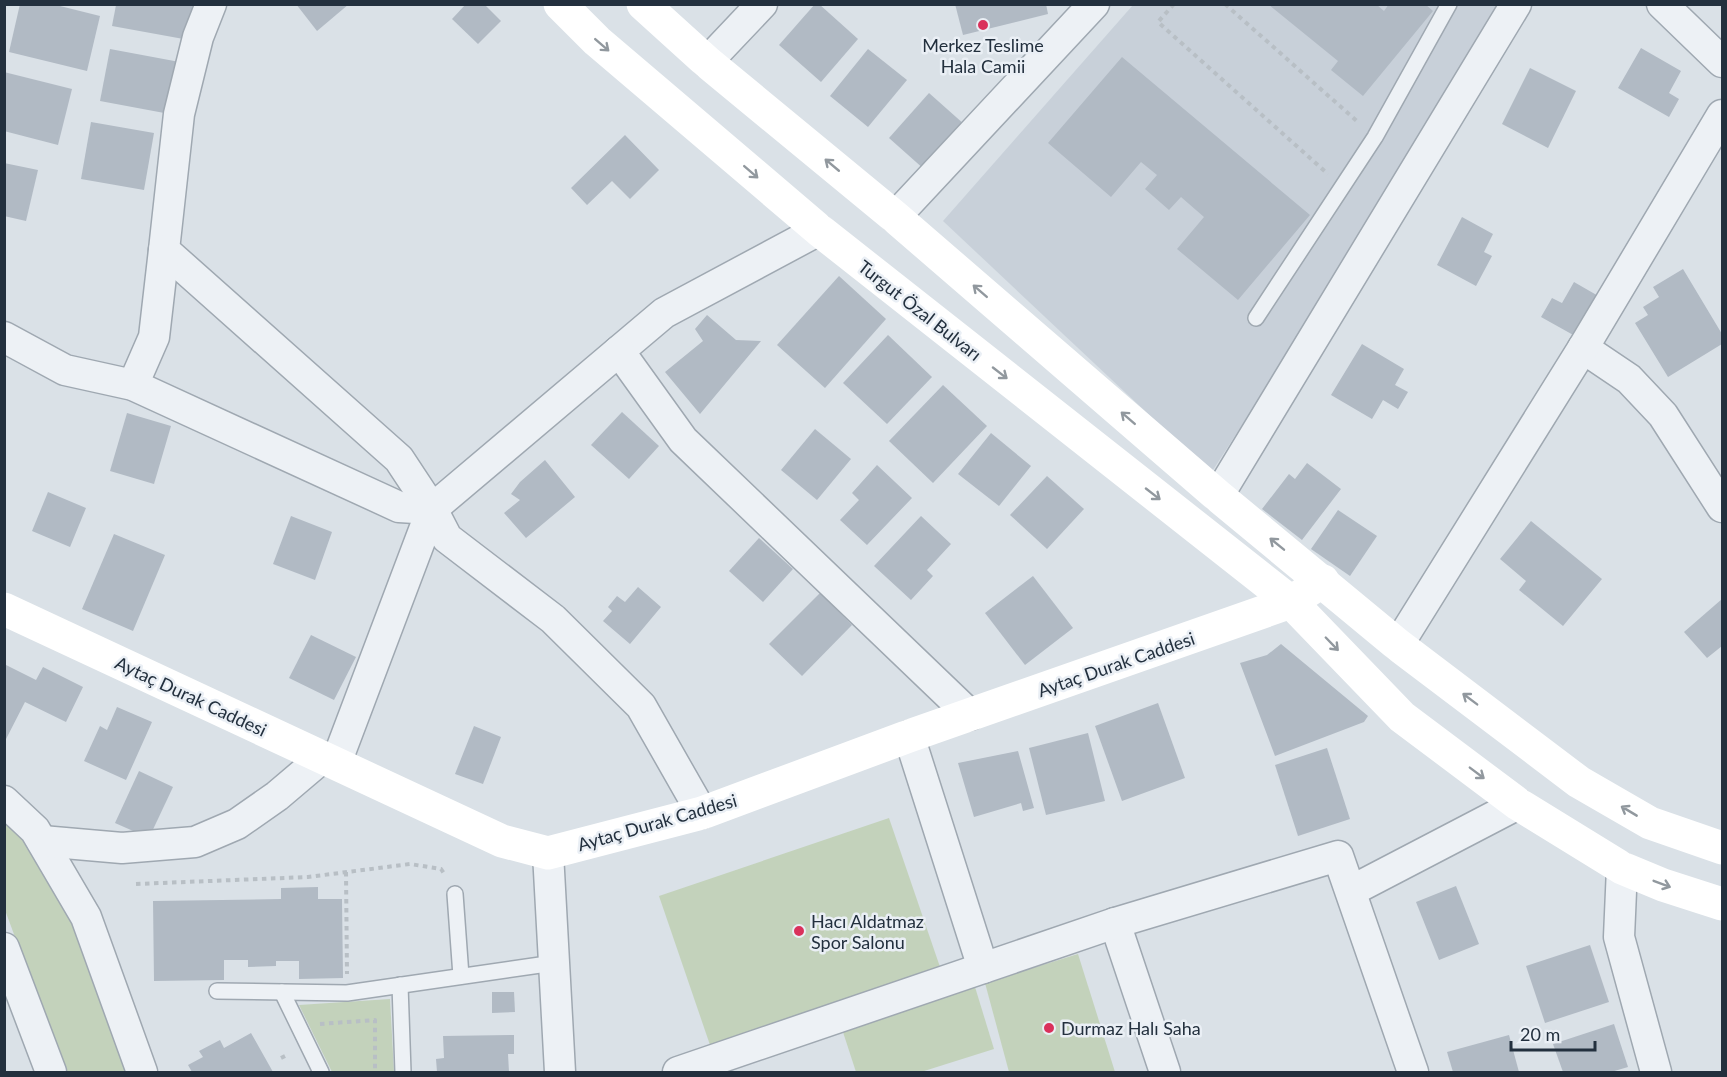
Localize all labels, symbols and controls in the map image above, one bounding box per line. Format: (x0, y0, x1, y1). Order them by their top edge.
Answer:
marker: Merkez Teslime Hala Camii (976, 18, 990, 32)
place label: Merkez Teslime Hala Camii (922, 34, 1044, 77)
one-way arrow (594, 38, 609, 52)
one-way arrow (824, 159, 840, 172)
one-way arrow (743, 165, 758, 179)
street label: Turgut Özal Bulvarı (854, 255, 986, 365)
one-way arrow (973, 284, 988, 298)
one-way arrow (992, 367, 1008, 380)
one-way arrow (1121, 411, 1136, 425)
one-way arrow (1145, 488, 1161, 501)
one-way arrow (1269, 537, 1285, 550)
street label: Aytaç Durak Caddesi (1035, 627, 1197, 701)
one-way arrow (1324, 637, 1339, 652)
street label: Aytaç Durak Caddesi (112, 651, 270, 741)
one-way arrow (1462, 693, 1478, 706)
one-way arrow (1469, 767, 1485, 780)
street label: Aytaç Durak Caddesi (575, 789, 739, 855)
one-way arrow (1621, 805, 1638, 817)
one-way arrow (1652, 880, 1670, 891)
place label: Hacı Aldatmaz Spor Salonu (811, 910, 924, 953)
marker: Hacı Aldatmaz Spor Salonu (792, 924, 806, 938)
scale bar (1511, 1014, 1595, 1052)
place label: Durmaz Halı Saha (1061, 1017, 1201, 1039)
marker: Durmaz Halı Saha (1042, 1021, 1056, 1035)
text: 20 m (1520, 1023, 1560, 1045)

